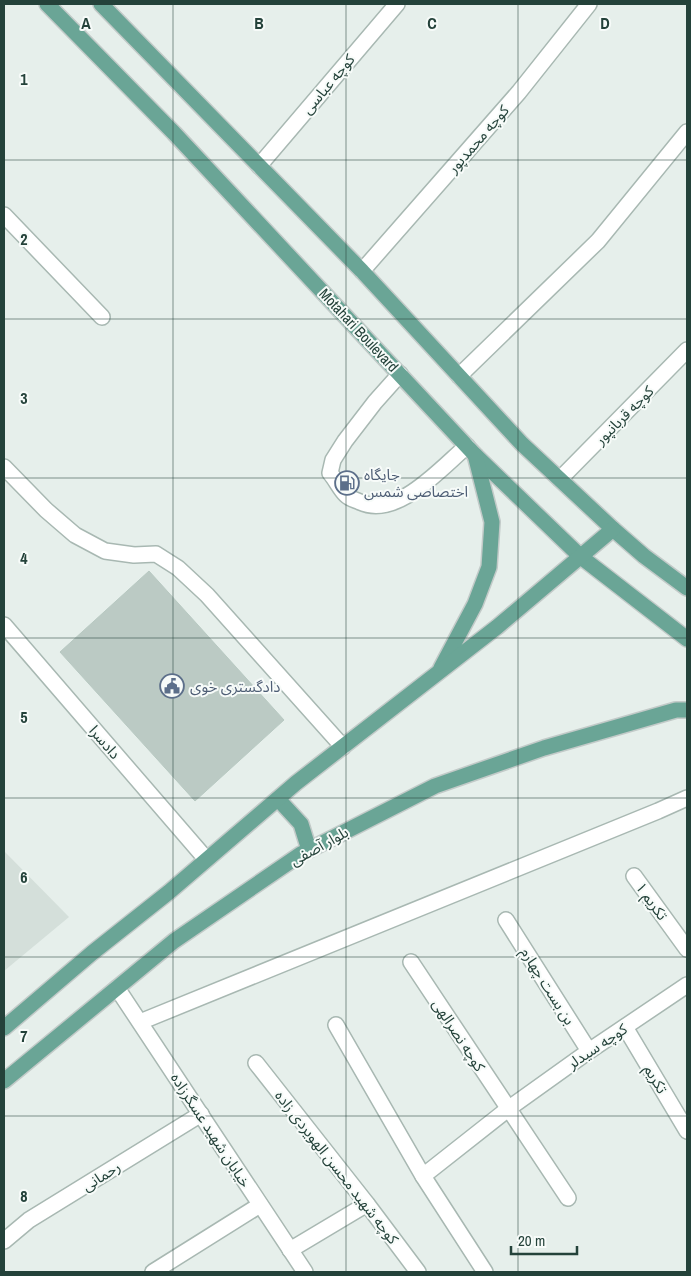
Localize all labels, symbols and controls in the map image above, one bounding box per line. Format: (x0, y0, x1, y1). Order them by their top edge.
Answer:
text: A (81, 12, 91, 34)
text: B (254, 12, 264, 34)
text: C (427, 12, 437, 34)
text: D (600, 12, 610, 34)
street label: کوچه عباسی (297, 49, 360, 119)
text: 1 (20, 68, 28, 90)
street label: کوچه محمدپور (442, 100, 514, 178)
text: 2 (20, 228, 28, 250)
street label: Motahari Boulevard (315, 284, 403, 376)
street label: کوچه قربانپور (589, 380, 659, 450)
text: 3 (20, 387, 28, 409)
place label: جایگاه اختصاصی شمس (364, 464, 468, 502)
fuel station icon: جایگاه اختصاصی شمس (334, 470, 360, 496)
text: 4 (20, 547, 28, 569)
public building icon: دادگستری خوی (159, 673, 185, 699)
place label: دادگستری خوی (190, 676, 280, 697)
text: 5 (20, 706, 28, 728)
street label: دادسرا (84, 720, 126, 764)
street label: بلوار آصفی (286, 821, 352, 871)
text: 6 (20, 866, 28, 888)
street label: تکریم ۱ (630, 878, 673, 925)
street label: بن بست چهارم (515, 943, 580, 1029)
street label: کوچه نصرالهی (428, 995, 491, 1076)
street label: کوچه سیدلر (562, 1018, 632, 1074)
text: 7 (20, 1025, 28, 1047)
street label: تکریم (638, 1061, 673, 1098)
street label: خیابان شهید عسگرزاده (166, 1068, 256, 1192)
street label: کوچه شهید محسن الهویردی زاده (270, 1086, 404, 1249)
street label: رحمانی (78, 1156, 124, 1196)
text: 8 (20, 1185, 28, 1207)
scale bar (511, 1224, 577, 1256)
text: 20 m (518, 1230, 545, 1251)

